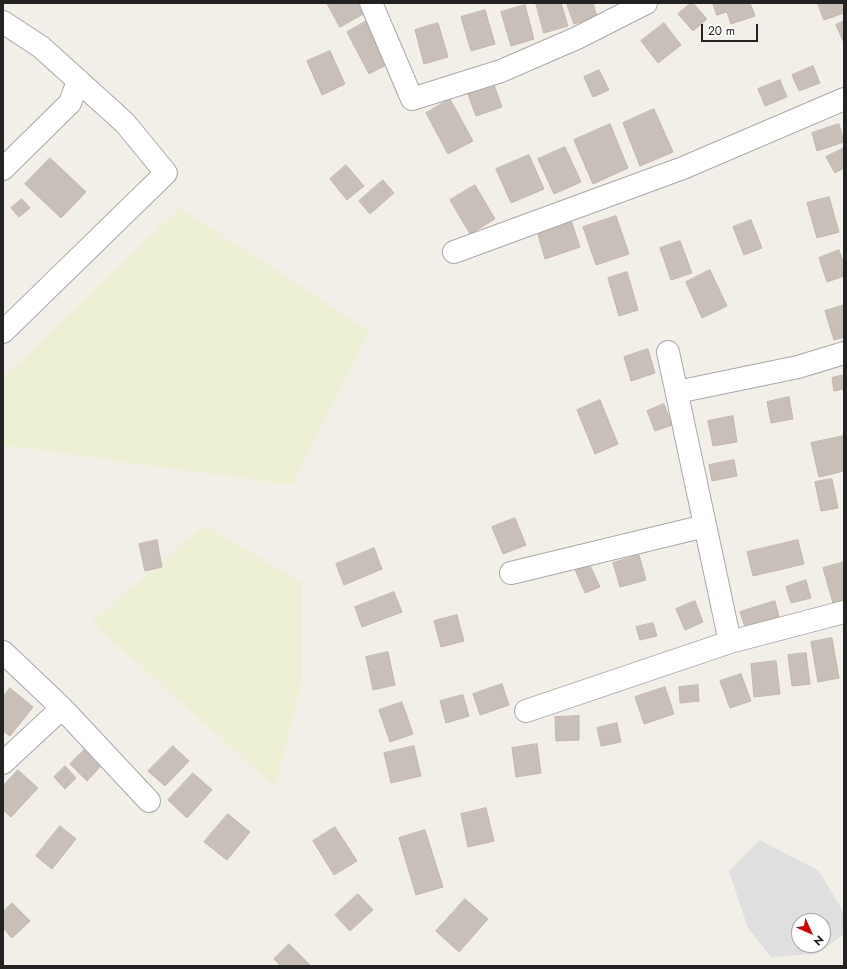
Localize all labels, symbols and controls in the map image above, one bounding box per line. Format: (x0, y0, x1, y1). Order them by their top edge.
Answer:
scale bar (703, 16, 760, 42)
text: 20 m (708, 22, 735, 40)
north arrow (791, 913, 831, 953)
text: N (810, 932, 828, 950)

